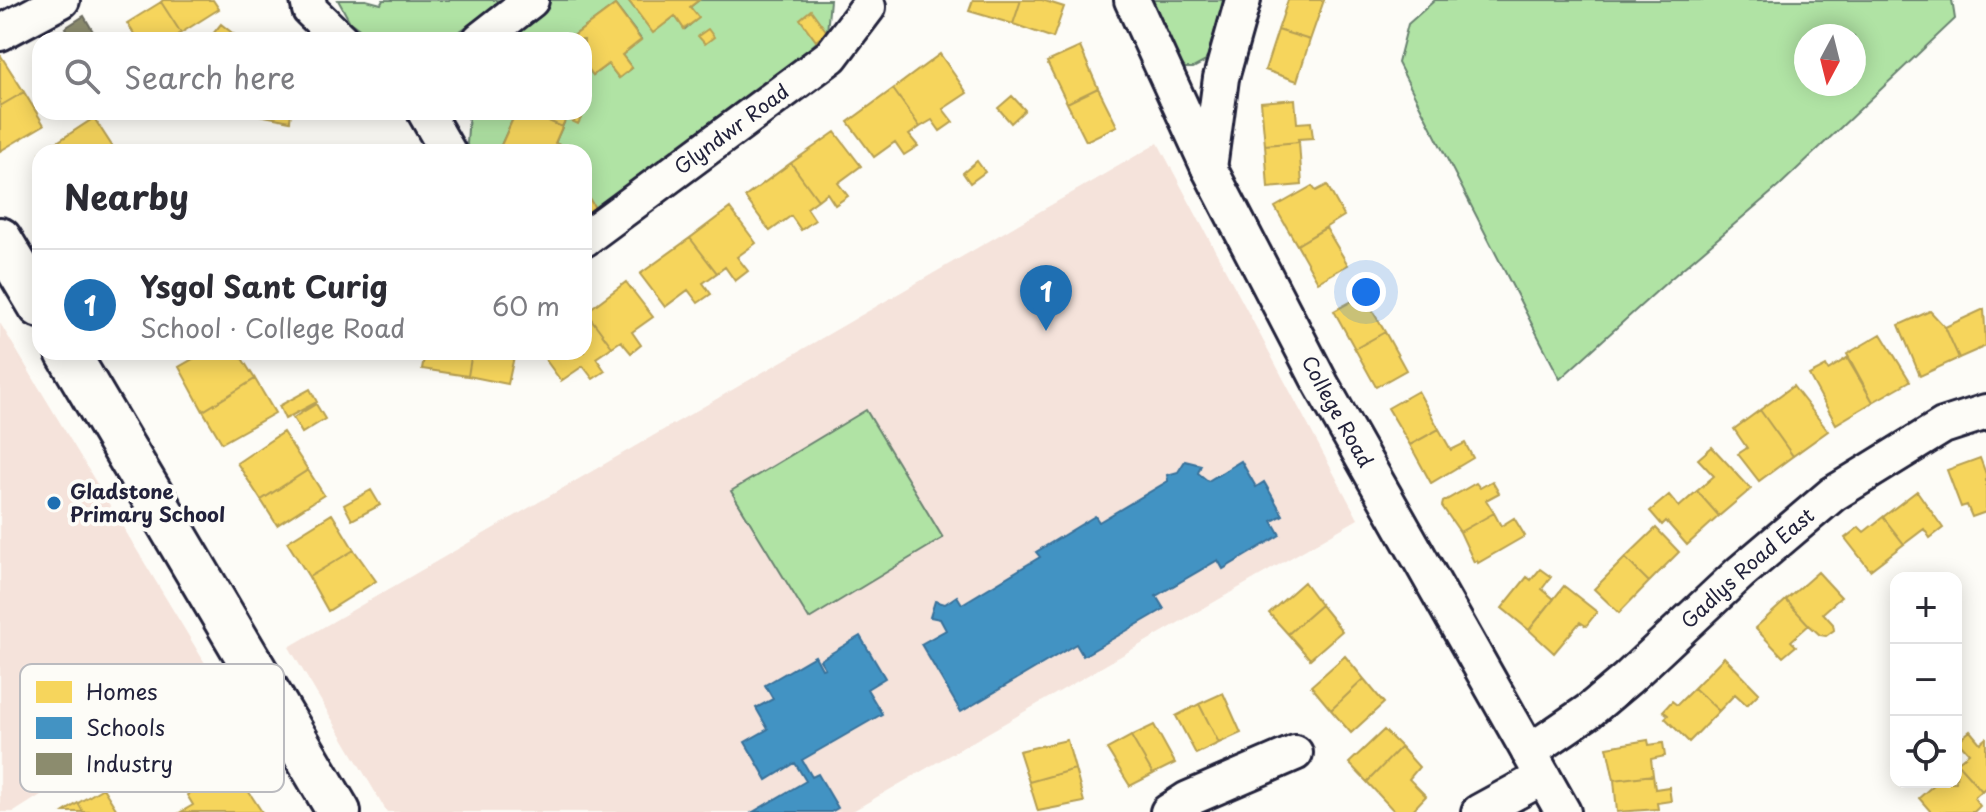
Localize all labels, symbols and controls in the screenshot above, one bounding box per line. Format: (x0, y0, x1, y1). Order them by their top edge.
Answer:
north arrow (1794, 24, 1866, 96)
search box (32, 32, 592, 120)
icon: search (60, 54, 104, 98)
text: Search here (124, 54, 296, 99)
street label: Glyndwr Road (668, 76, 795, 181)
text: Nearby (64, 170, 189, 222)
text: Ysgol Sant Curig (140, 263, 388, 308)
pin: 1 (1020, 265, 1072, 331)
your location (1346, 272, 1386, 312)
text: 1 (84, 286, 96, 325)
text: 60 m (492, 286, 560, 325)
text: School · College Road (140, 308, 406, 347)
street label: College Road (1295, 350, 1381, 473)
place label: Gladstone Primary School (70, 476, 225, 529)
marker: Gladstone Primary School (45, 494, 63, 512)
street label: Gadlys Road East (1674, 500, 1820, 635)
map controls (1890, 572, 1962, 788)
button: + (1890, 572, 1962, 644)
button: − (1890, 644, 1962, 716)
legend (20, 664, 284, 792)
text: Homes (86, 674, 157, 707)
text: Schools (86, 710, 165, 743)
button: locate (1890, 716, 1962, 788)
text: Industry (86, 746, 173, 779)

